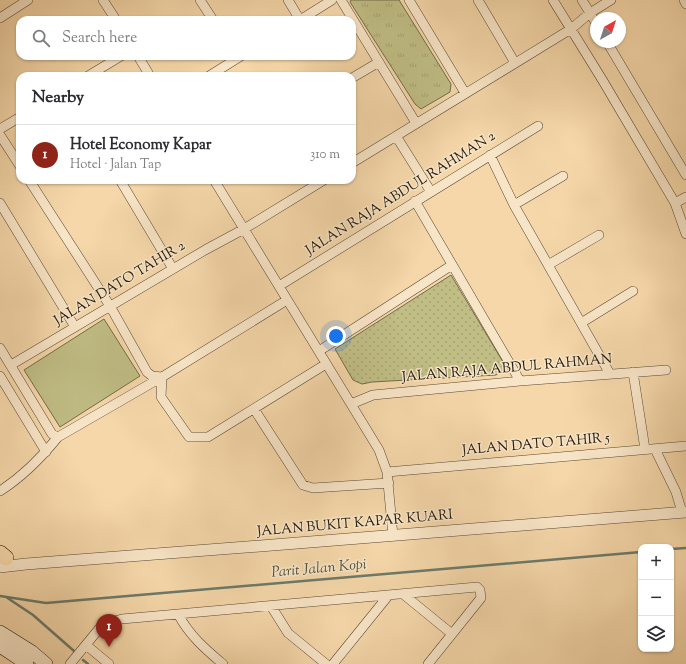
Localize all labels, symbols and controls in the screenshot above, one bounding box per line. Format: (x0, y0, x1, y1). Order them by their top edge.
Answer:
north arrow (590, 12, 626, 48)
search box (16, 16, 356, 60)
icon: search (30, 27, 52, 49)
text: Search here (62, 28, 137, 49)
text: Nearby (32, 86, 84, 110)
street label: JALAN RAJA ABDUL RAHMAN 2 (301, 127, 500, 261)
text: Hotel Economy Kapar (70, 135, 211, 156)
text: 1 (43, 146, 47, 164)
text: 310 m (310, 146, 340, 164)
text: Hotel · Jalan Tap (70, 156, 161, 174)
street label: JALAN DATO TAHIR 2 (50, 237, 190, 332)
your location (326, 326, 346, 346)
street label: JALAN RAJA ABDUL RAHMAN (400, 350, 613, 388)
street label: JALAN DATO TAHIR 5 (460, 429, 611, 462)
street label: JALAN BUKIT KAPAR KUARI (255, 505, 454, 543)
map controls (638, 544, 674, 652)
button: + (638, 544, 674, 580)
water label: Parit Jalan Kopi (271, 554, 368, 584)
button: − (638, 580, 674, 616)
pin: 1 (96, 614, 122, 647)
button: layers (638, 616, 674, 652)

